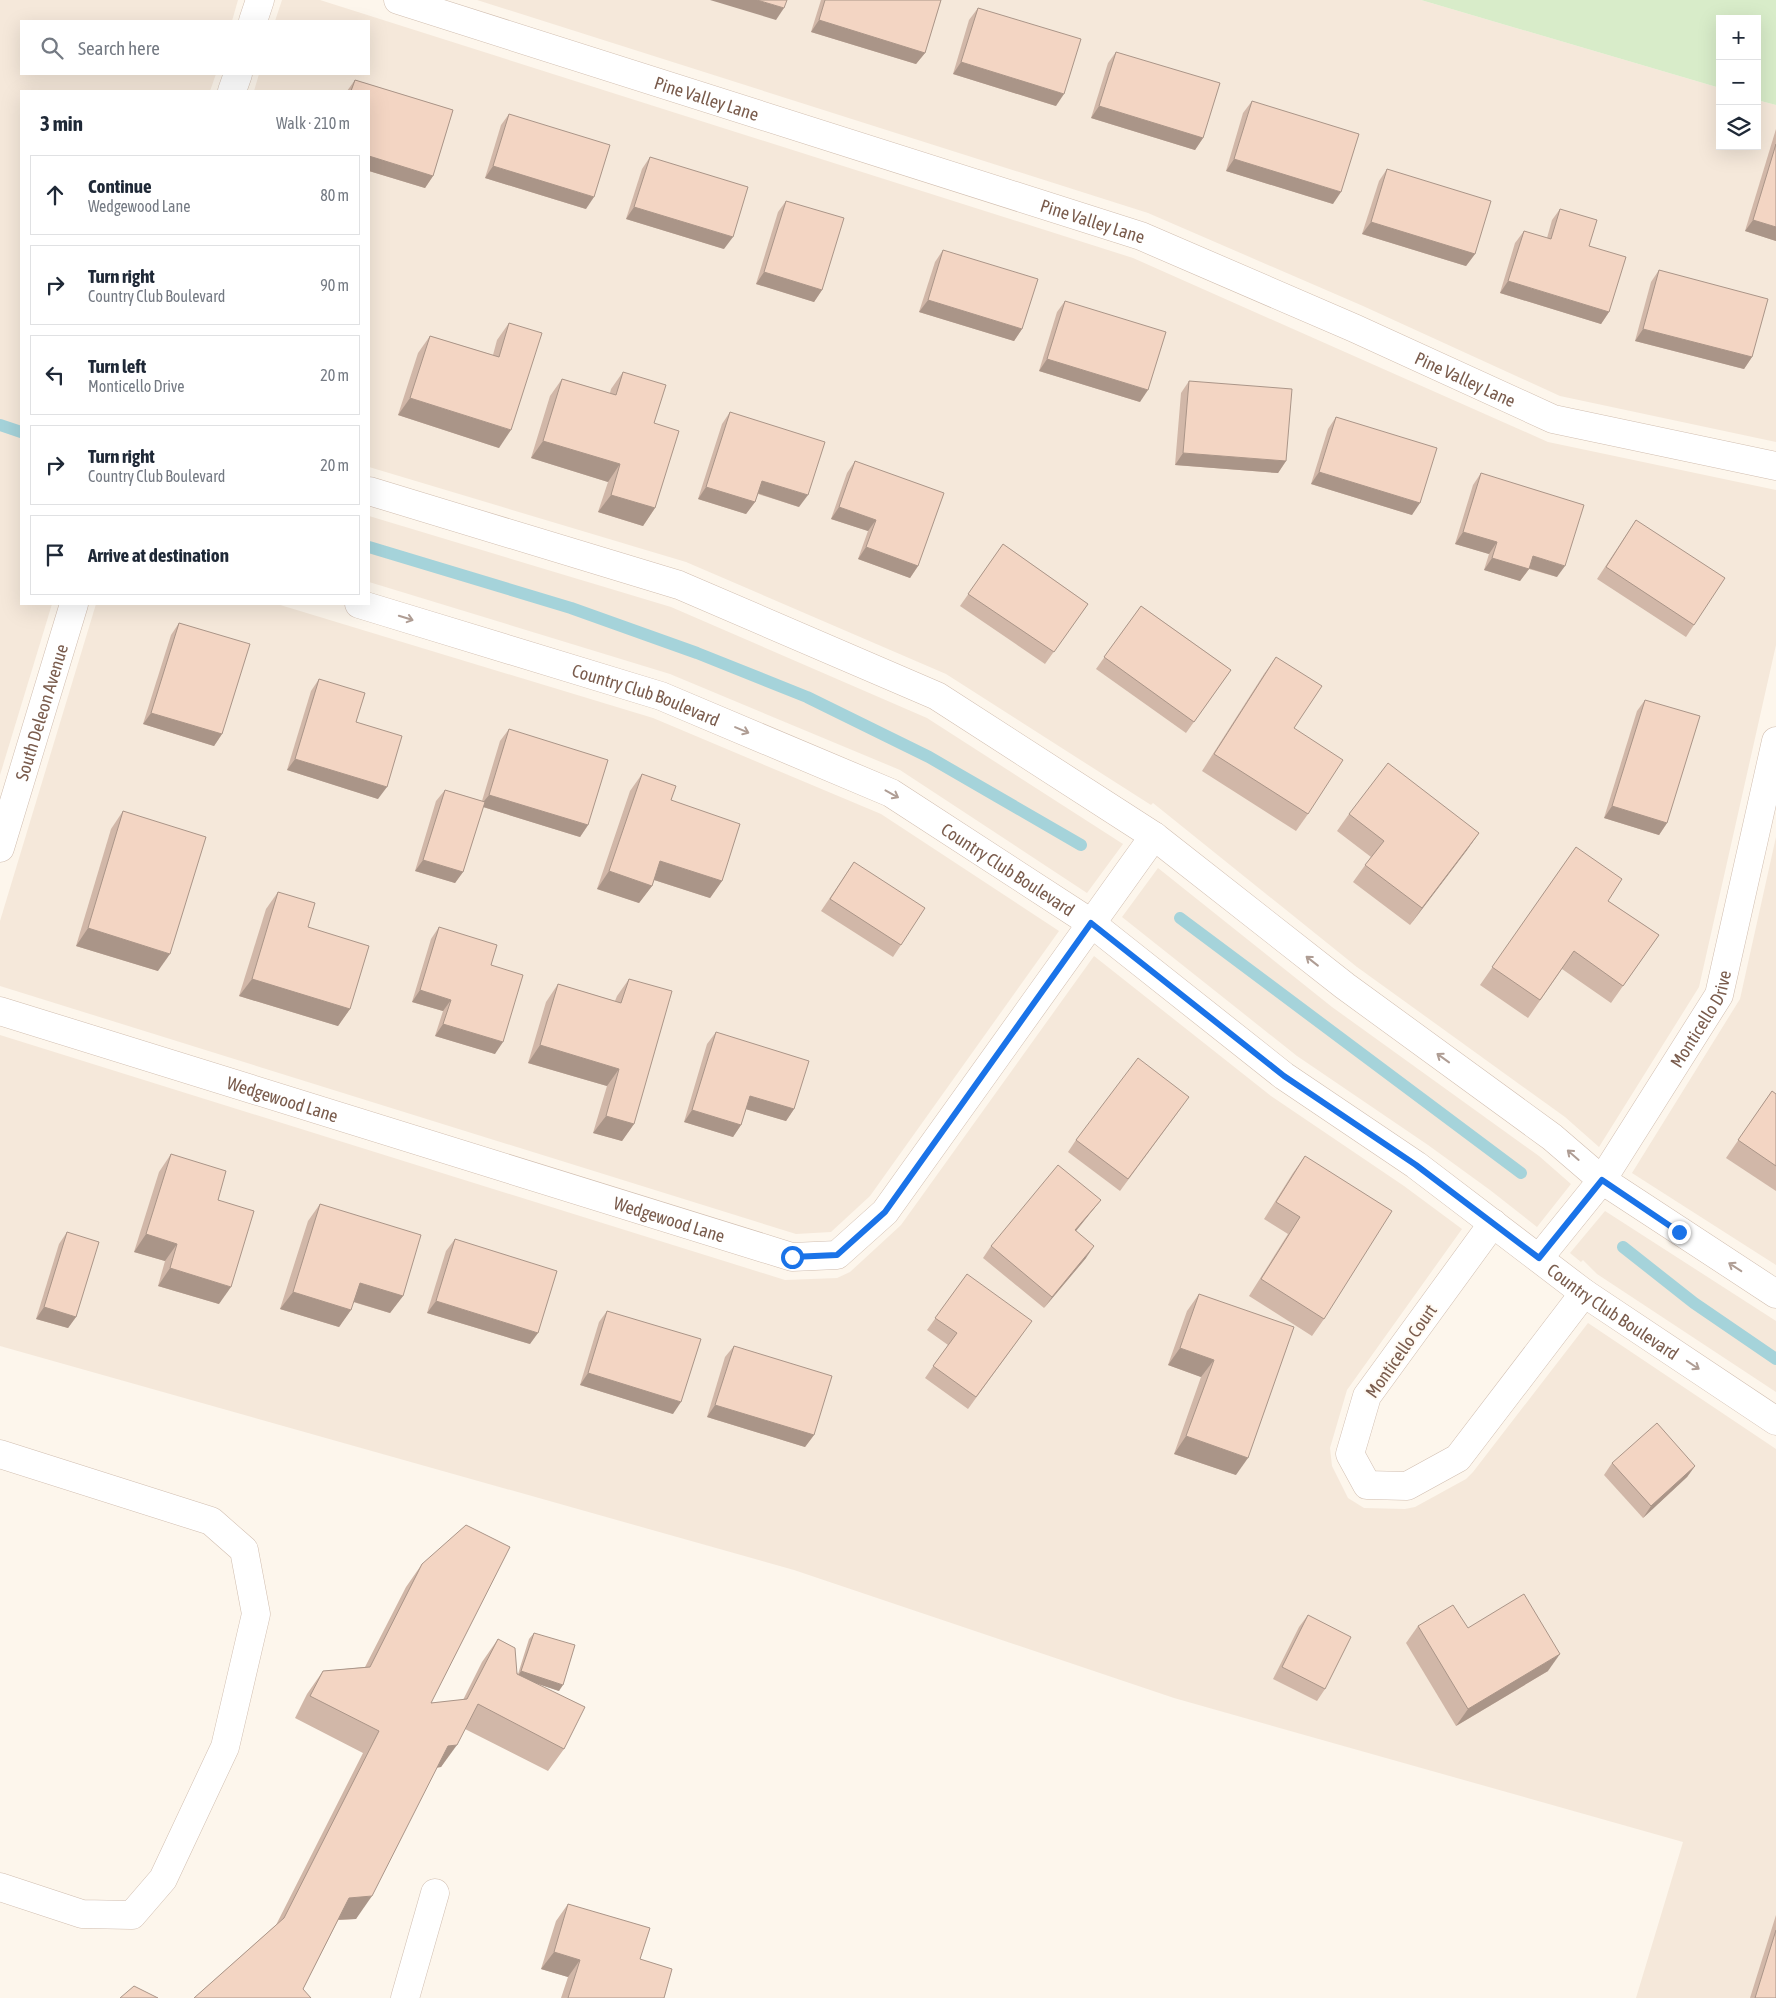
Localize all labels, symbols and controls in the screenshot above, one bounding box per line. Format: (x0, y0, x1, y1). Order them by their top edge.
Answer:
map controls (1716, 15, 1761, 150)
button: + (1716, 15, 1761, 60)
search box (20, 20, 370, 75)
icon: search (38, 34, 66, 62)
text: Search here (78, 37, 160, 59)
button: − (1716, 60, 1761, 105)
street label: Pine Valley Lane (652, 72, 762, 124)
button: layers (1716, 105, 1761, 150)
text: 3 min (40, 111, 83, 135)
text: Walk · 210 m (276, 114, 350, 132)
text: Continue (88, 175, 152, 197)
icon: ahead (41, 181, 69, 209)
text: 80 m (320, 186, 349, 204)
street label: Pine Valley Lane (1038, 194, 1148, 247)
text: Wedgewood Lane (88, 197, 190, 215)
text: Turn right (88, 265, 155, 287)
icon: right (41, 271, 69, 299)
text: 90 m (320, 276, 349, 294)
text: Country Club Boulevard (88, 287, 225, 305)
street label: Pine Valley Lane (1412, 347, 1519, 411)
text: Turn left (88, 355, 146, 377)
icon: left (41, 361, 69, 389)
text: 20 m (320, 366, 349, 384)
text: Monticello Drive (88, 377, 185, 395)
text: Turn right (88, 445, 155, 467)
icon: right (41, 451, 69, 479)
text: 20 m (320, 456, 349, 474)
text: Country Club Boulevard (88, 467, 225, 485)
icon: arrive (41, 541, 69, 569)
text: Arrive at destination (88, 544, 229, 566)
one-way arrow (398, 614, 413, 623)
street label: South Deleon Avenue (11, 641, 72, 783)
street label: Country Club Boulevard (570, 659, 723, 730)
one-way arrow (734, 726, 749, 736)
one-way arrow (884, 789, 899, 799)
street label: Country Club Boulevard (937, 818, 1079, 920)
one-way arrow (1306, 955, 1319, 966)
street label: Monticello Drive (1665, 968, 1735, 1071)
one-way arrow (1437, 1052, 1450, 1063)
street label: Wedgewood Lane (224, 1072, 341, 1126)
one-way arrow (1567, 1150, 1580, 1161)
street label: Wedgewood Lane (611, 1192, 728, 1246)
route end (1668, 1221, 1691, 1244)
route start (781, 1246, 804, 1269)
street label: Country Club Boulevard (1543, 1259, 1683, 1364)
one-way arrow (1728, 1262, 1742, 1273)
street label: Monticello Court (1361, 1300, 1441, 1402)
one-way arrow (1686, 1360, 1700, 1371)

